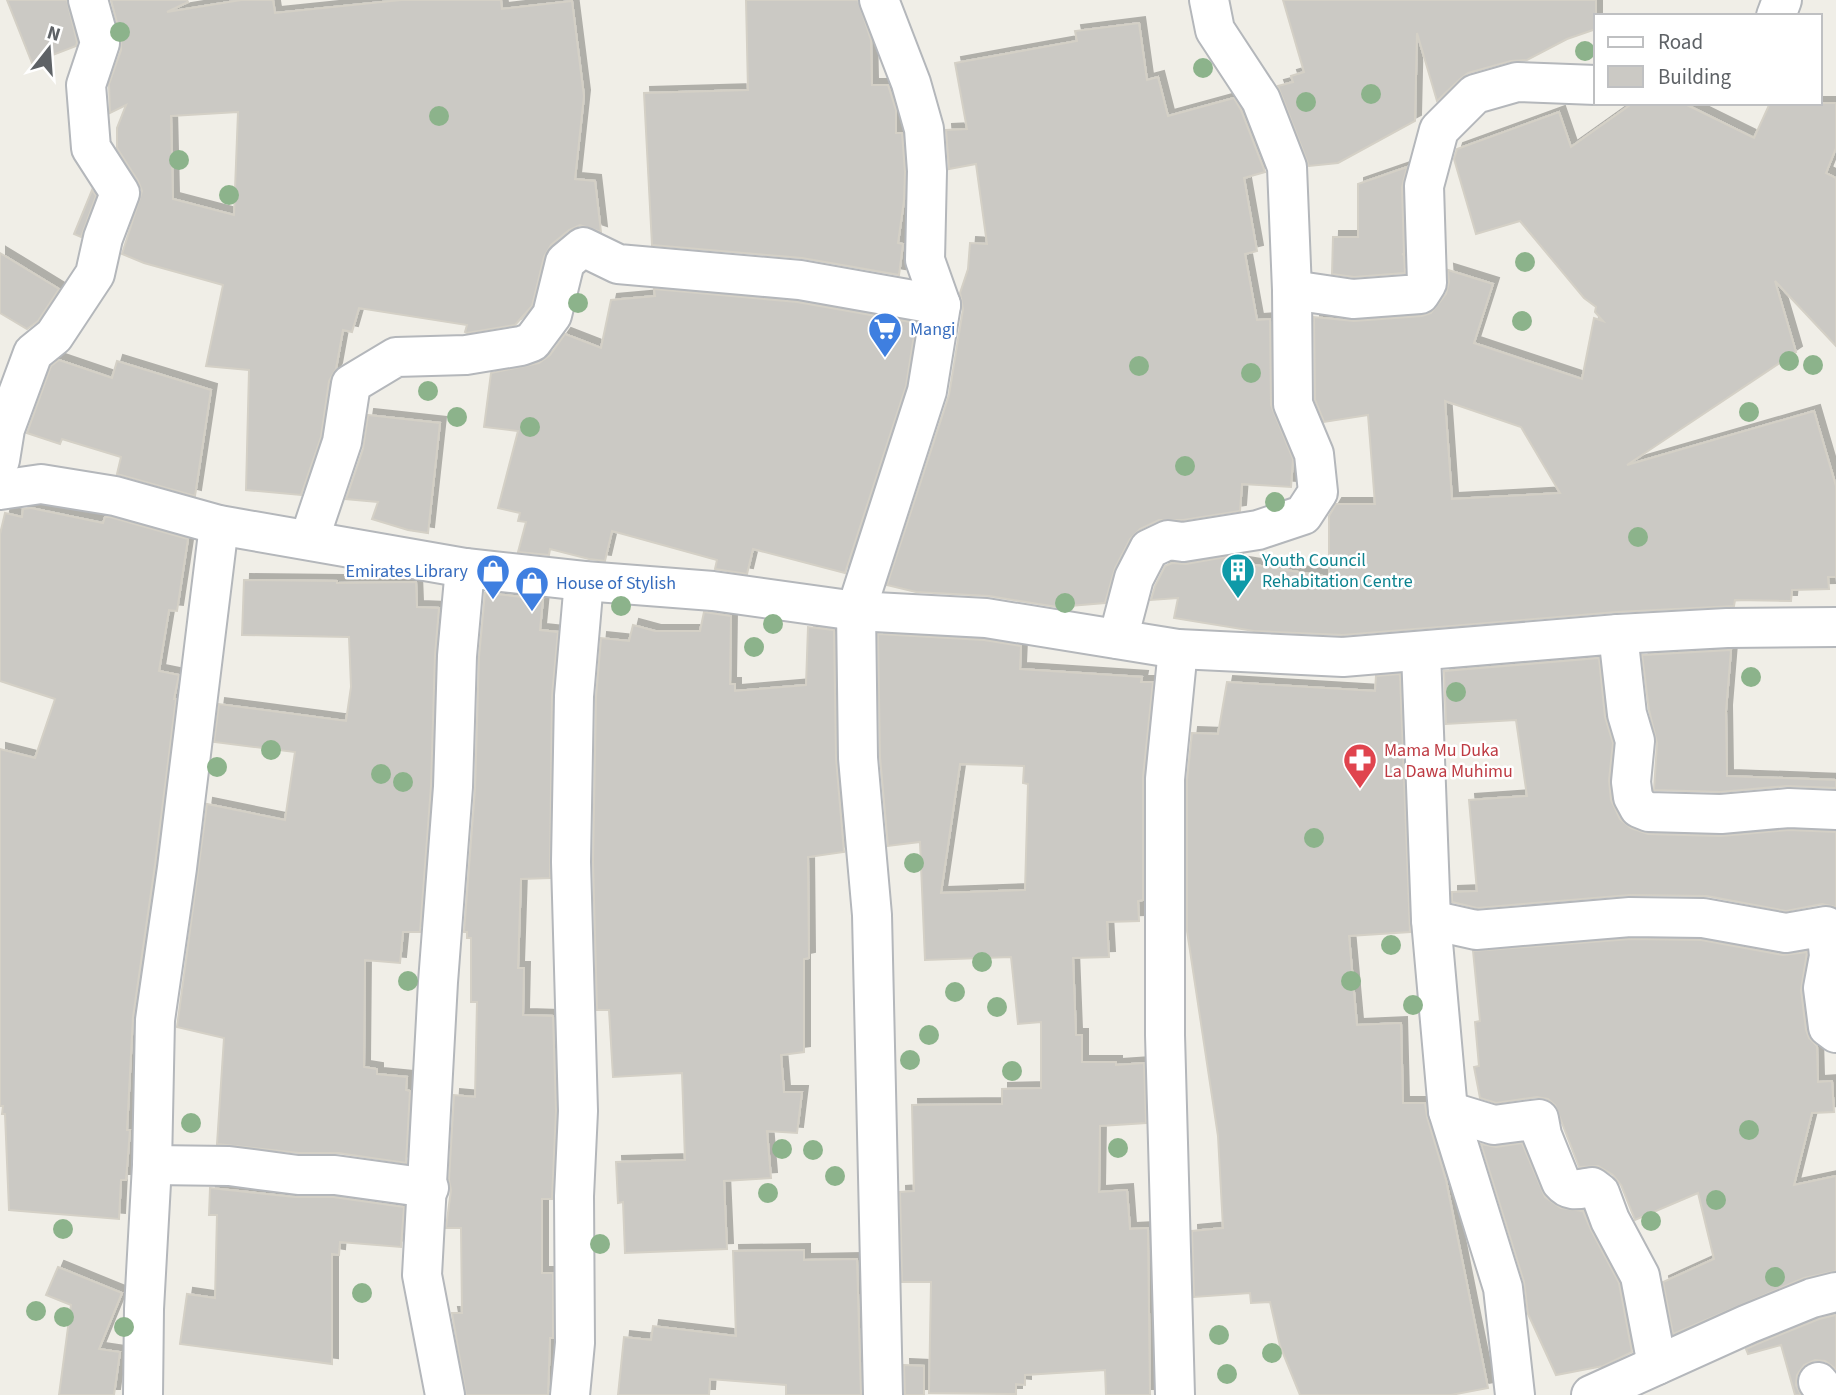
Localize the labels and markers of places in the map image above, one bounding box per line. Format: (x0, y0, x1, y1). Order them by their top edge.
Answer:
supermarket icon: Mangi (866, 310, 904, 359)
place label: Mangi (910, 317, 956, 342)
place label: Youth Council Rehabitation Centre (1261, 548, 1413, 594)
building icon: Youth Council Rehabitation Centre (1219, 551, 1257, 600)
shop icon: Emirates Library (474, 552, 512, 601)
place label: Emirates Library (345, 559, 469, 584)
shop icon: House of Stylish (513, 564, 551, 613)
place label: House of Stylish (556, 571, 676, 596)
place label: Mama Mu Duka La Dawa Muhimu (1384, 738, 1513, 784)
pharmacy icon: Mama Mu Duka La Dawa Muhimu (1341, 741, 1379, 790)

